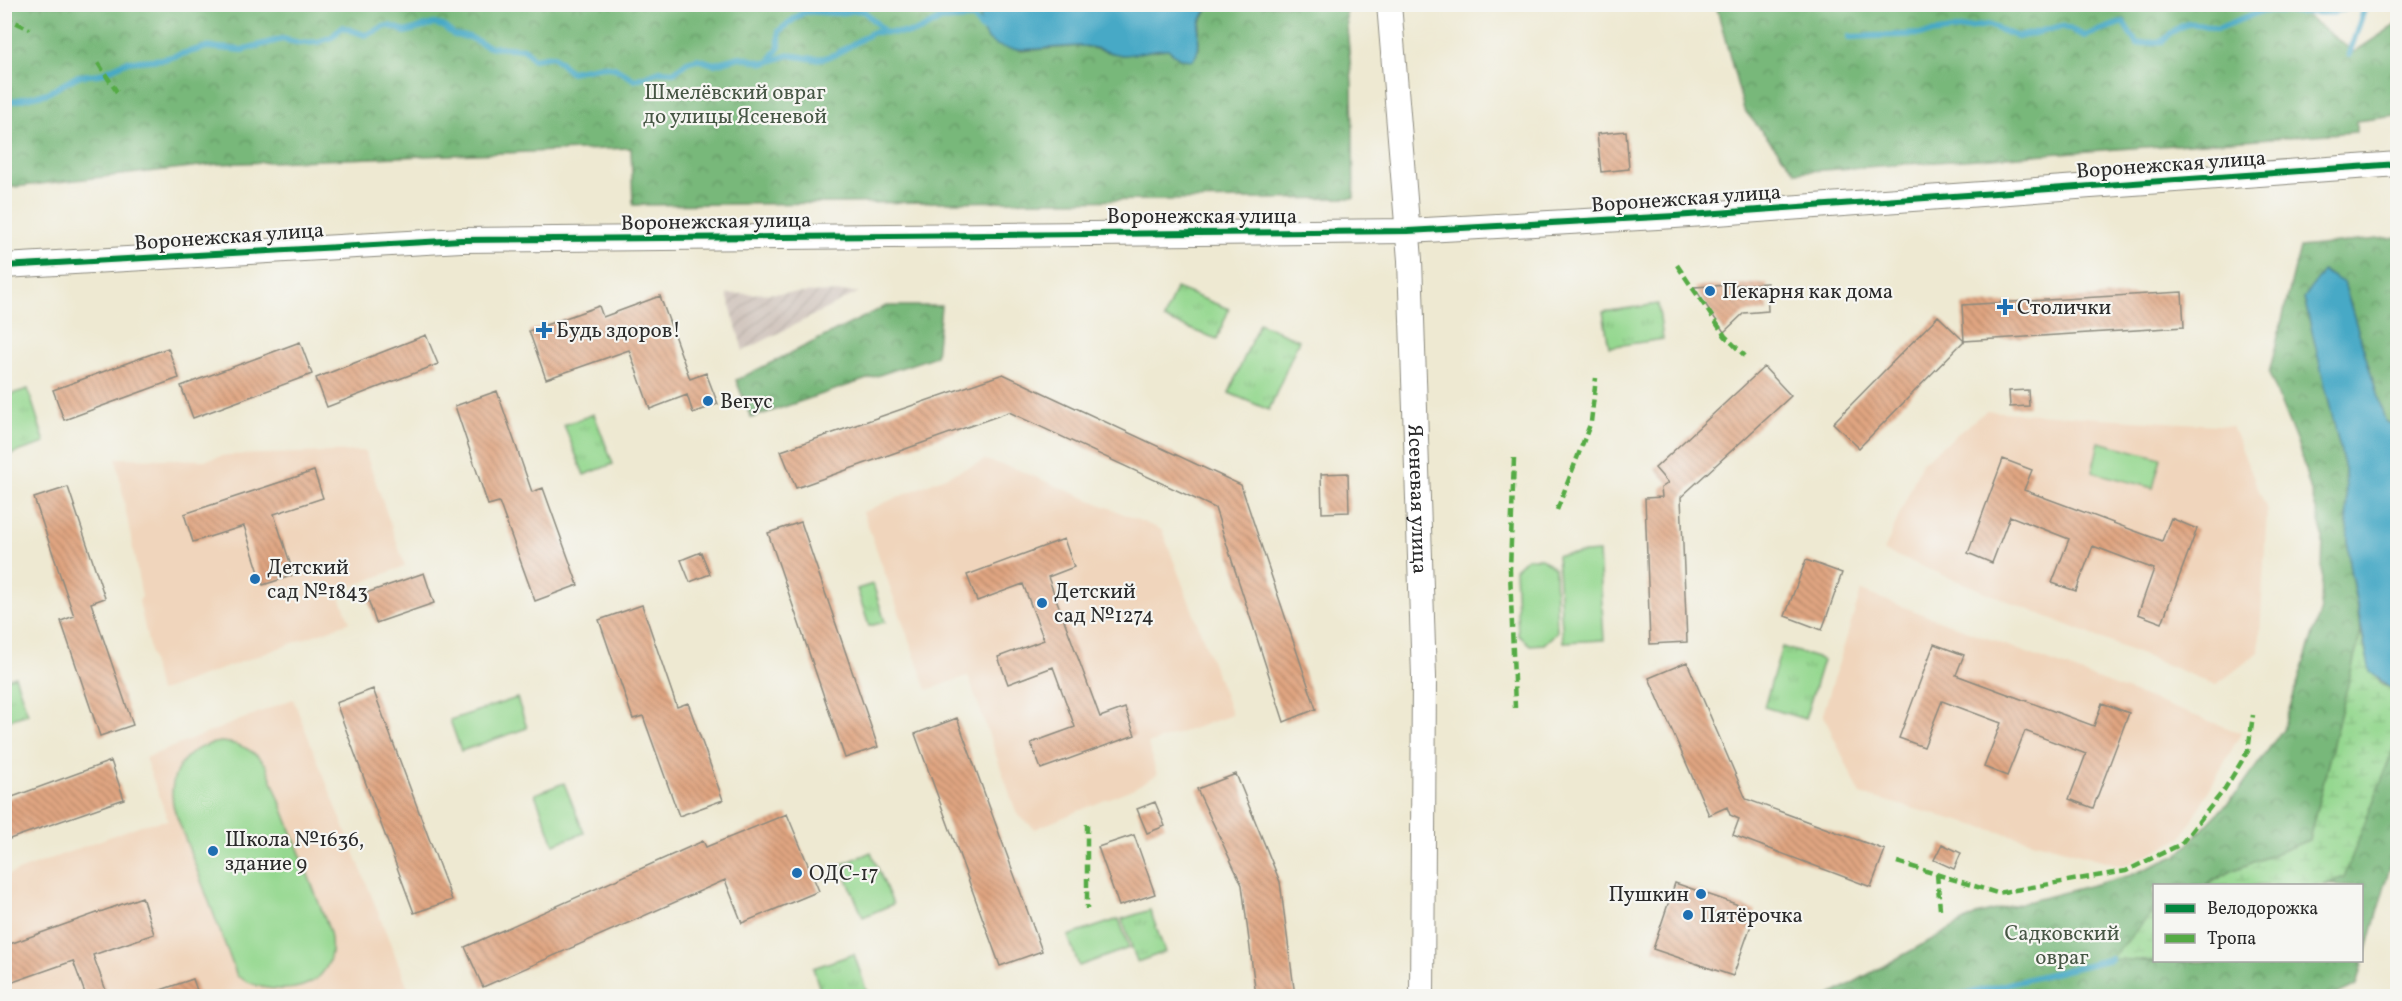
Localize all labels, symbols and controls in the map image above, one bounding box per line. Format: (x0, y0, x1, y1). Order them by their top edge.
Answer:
park label: Шмелёвский овраг до улицы Ясеневой (643, 79, 827, 132)
street label: Воронежская улица (2075, 144, 2267, 187)
street label: Воронежская улица (1590, 178, 1782, 221)
street label: Воронежская улица (1107, 203, 1297, 232)
street label: Воронежская улица (620, 206, 812, 239)
street label: Воронежская улица (133, 216, 325, 259)
place label: Пекарня как дома (1722, 278, 1893, 307)
marker: Пекарня как дома (1703, 284, 1717, 298)
place label: Столички (2017, 294, 2111, 323)
marker: Столички (1998, 300, 2012, 314)
place label: Будь здоров! (556, 317, 681, 346)
marker: Будь здоров! (537, 323, 551, 337)
place label: Вегус (720, 388, 773, 417)
marker: Вегус (701, 394, 715, 408)
street label: Ясеневая улица (1400, 424, 1434, 574)
place label: Детский сад №1843 (267, 554, 368, 607)
marker: Детский сад №1843 (248, 572, 262, 586)
place label: Детский сад №1274 (1054, 578, 1154, 631)
marker: Детский сад №1274 (1035, 596, 1049, 610)
place label: Школа №1636, здание 9 (225, 826, 364, 879)
marker: Школа №1636, здание 9 (206, 844, 220, 858)
place label: ОДС-17 (809, 860, 879, 889)
marker: ОДС-17 (790, 866, 804, 880)
place label: Пушкин (1608, 881, 1689, 910)
legend (2153, 884, 2363, 962)
marker: Пушкин (1694, 887, 1708, 901)
text: Велодорожка (2207, 897, 2318, 922)
place label: Пятёрочка (1700, 902, 1803, 931)
marker: Пятёрочка (1681, 908, 1695, 922)
park label: Садковский овраг (2005, 920, 2120, 973)
text: Тропа (2207, 927, 2256, 952)

